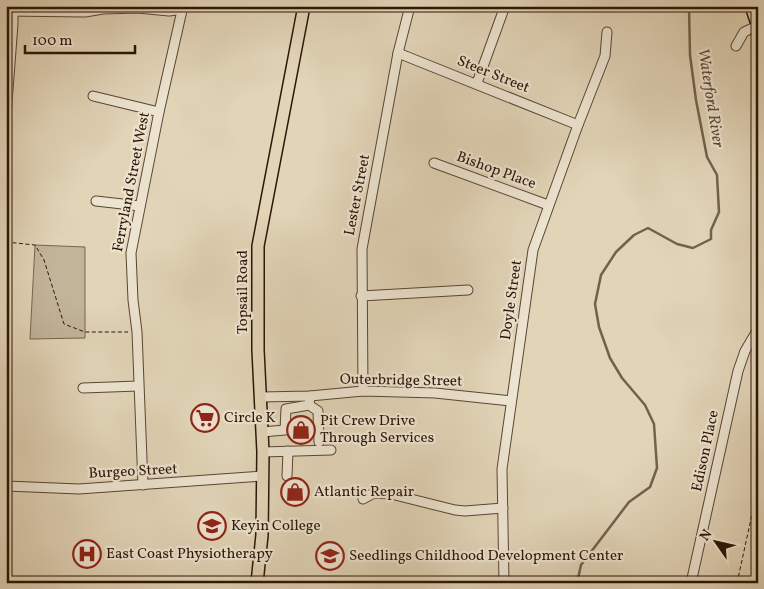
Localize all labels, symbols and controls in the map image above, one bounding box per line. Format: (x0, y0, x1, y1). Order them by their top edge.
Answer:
scale bar (25, 22, 135, 54)
text: 100 m (32, 31, 72, 52)
water label: Waterford River (691, 47, 729, 150)
street label: Steer Street (454, 51, 532, 99)
street label: Ferryland Street West (108, 110, 156, 254)
street label: Bishop Place (453, 147, 539, 195)
street label: Lester Street (340, 152, 376, 238)
street label: Topsail Road (233, 250, 254, 334)
street label: Doyle Street (496, 259, 528, 341)
street label: Outerbridge Street (340, 369, 462, 393)
supermarket icon: Circle K (190, 403, 220, 433)
place label: Circle K (224, 408, 276, 429)
street label: Edison Place (687, 408, 725, 494)
place label: Pit Crew Drive Through Services (320, 411, 434, 449)
shop icon: Pit Crew Drive Through Services (286, 415, 316, 445)
street label: Burgeo Street (88, 459, 178, 485)
shop icon: Atlantic Repair (280, 477, 310, 507)
place label: Atlantic Repair (314, 482, 414, 503)
school or university icon: Keyin College (197, 511, 227, 541)
place label: Keyin College (231, 516, 321, 537)
north arrow (692, 516, 742, 566)
text: N (696, 526, 717, 545)
hospital icon: East Coast Physiotherapy (72, 539, 102, 569)
school or university icon: Seedlings Childhood Development Center (315, 541, 345, 571)
place label: East Coast Physiotherapy (106, 544, 273, 565)
place label: Seedlings Childhood Development Center (349, 546, 623, 567)

